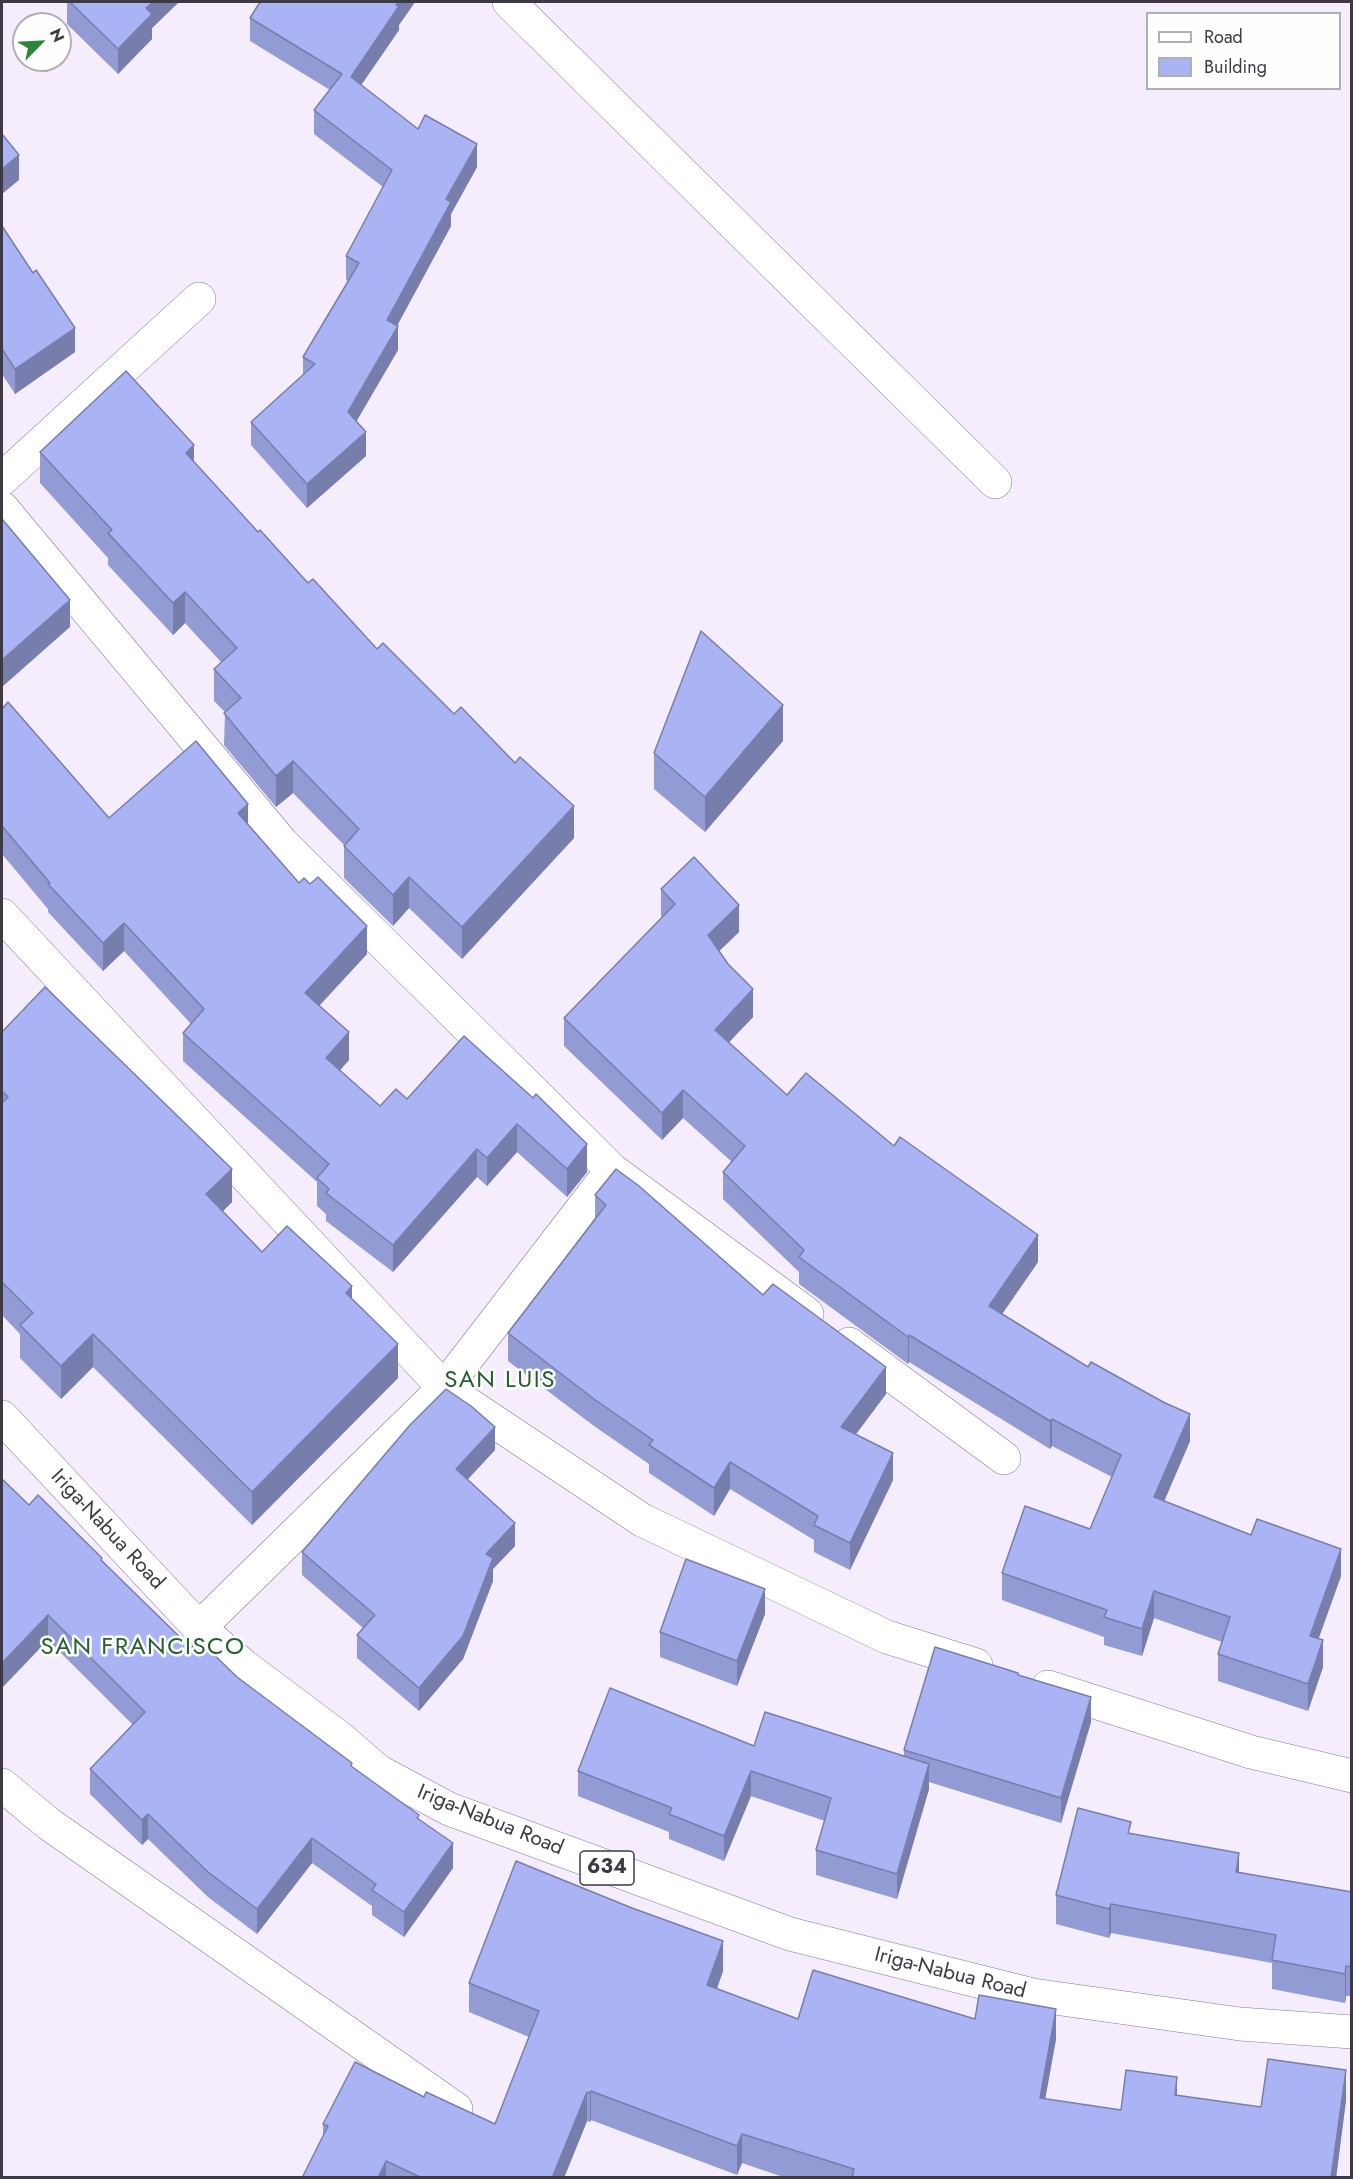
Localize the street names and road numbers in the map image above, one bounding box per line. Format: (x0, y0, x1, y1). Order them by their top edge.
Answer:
street label: Iriga-Nabua Road (45, 1465, 169, 1595)
street label: Iriga-Nabua Road (413, 1780, 567, 1862)
road number: 634 (580, 1851, 634, 1885)
street label: Iriga-Nabua Road (872, 1943, 1028, 2005)

